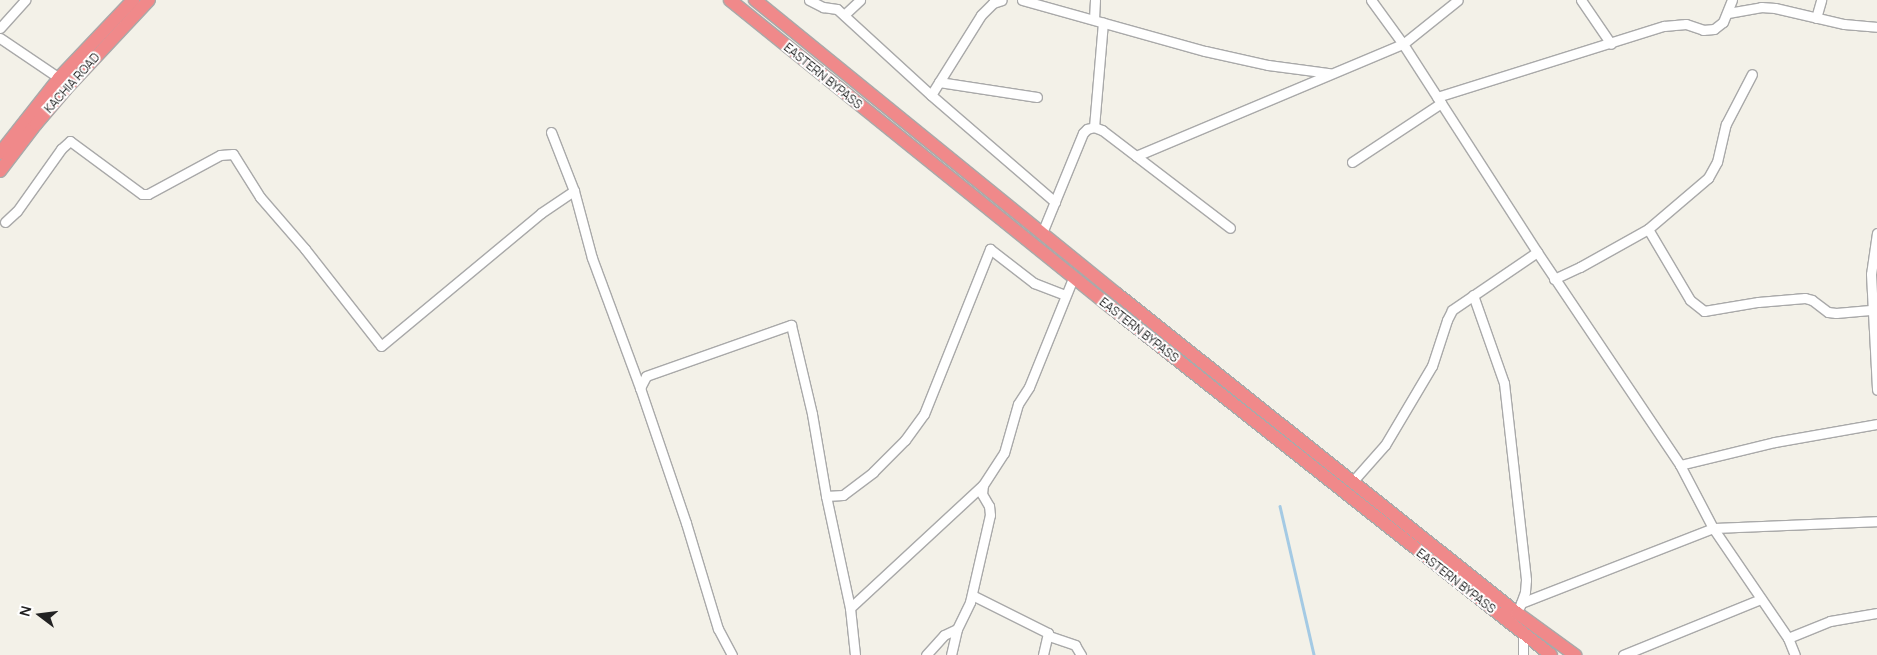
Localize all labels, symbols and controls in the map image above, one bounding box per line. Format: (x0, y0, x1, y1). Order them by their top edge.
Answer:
street label: EASTERN BYPASS (781, 40, 865, 112)
street label: KACHIA ROAD (41, 50, 103, 116)
street label: EASTERN BYPASS (1097, 295, 1181, 365)
street label: EASTERN BYPASS (1414, 546, 1498, 616)
north arrow (15, 590, 65, 640)
text: N (15, 604, 36, 618)

